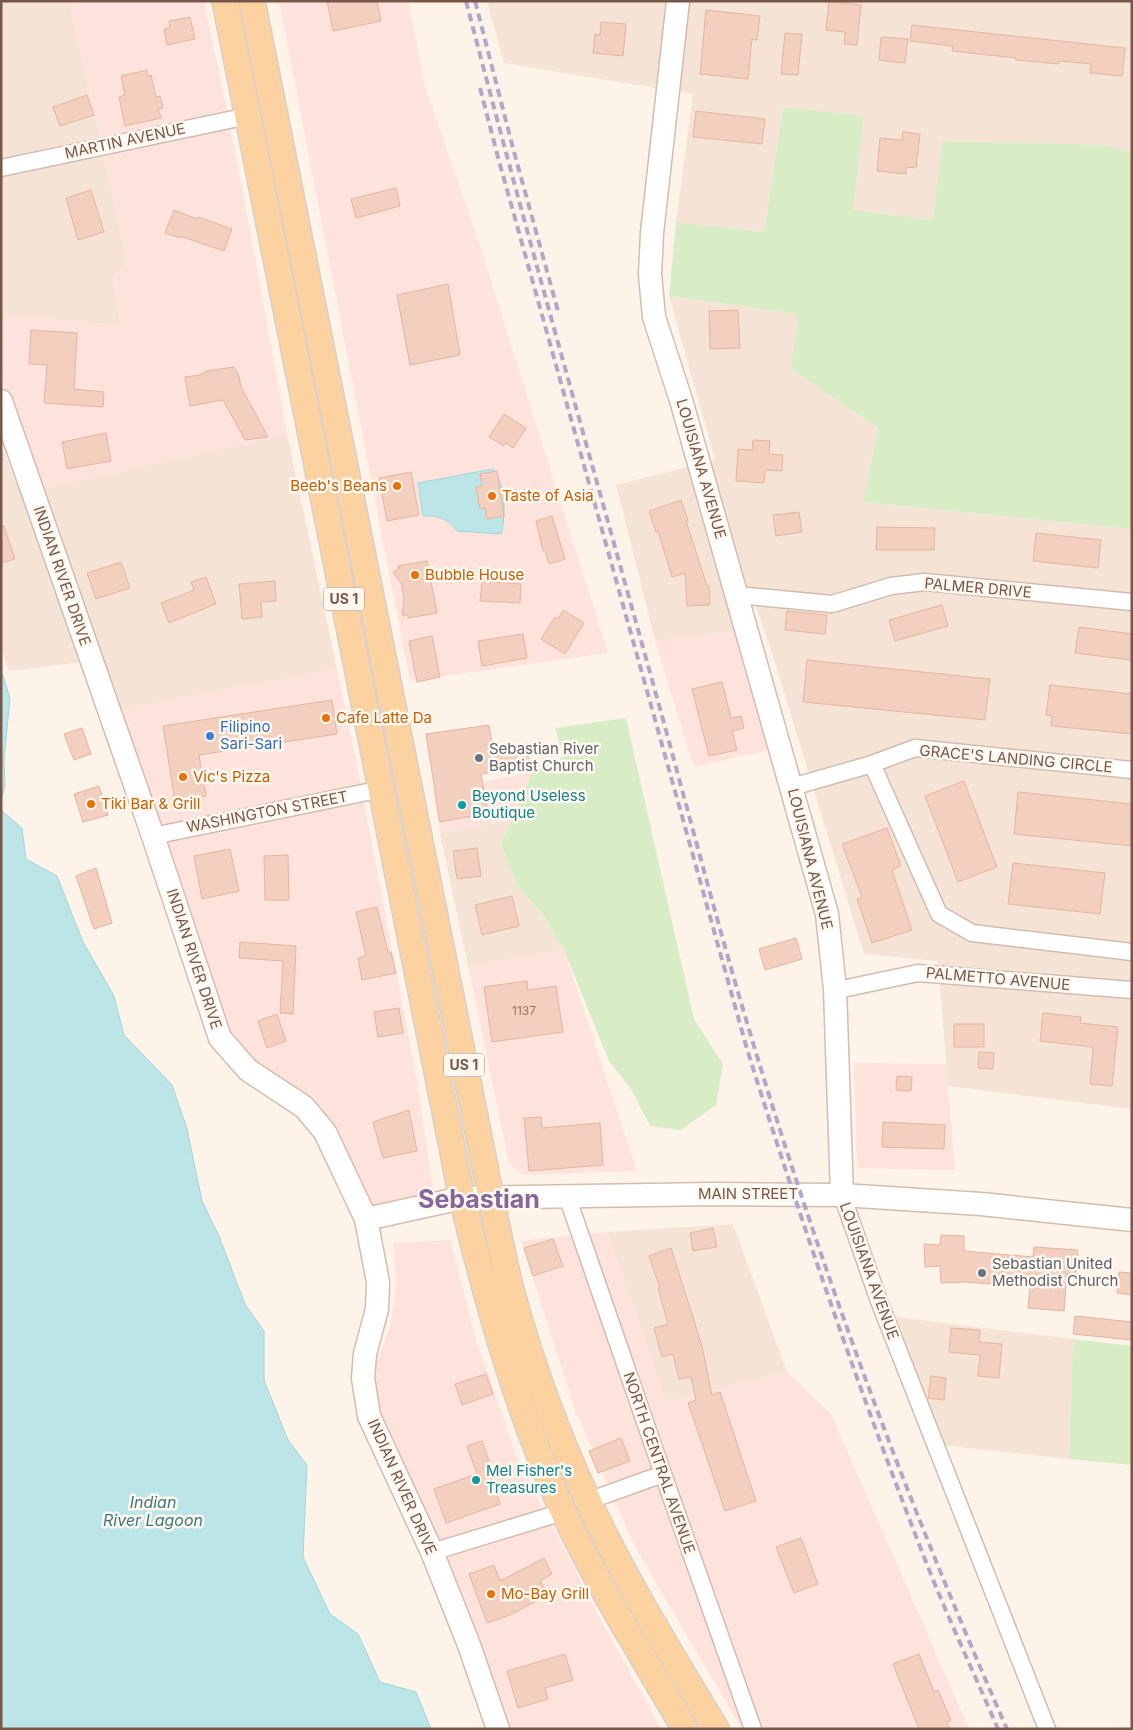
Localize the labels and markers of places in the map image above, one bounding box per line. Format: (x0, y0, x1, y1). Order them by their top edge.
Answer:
place label: Beeb's Beans (290, 476, 387, 495)
marker: Beeb's Beans (391, 480, 403, 492)
place label: Taste of Asia (502, 486, 594, 505)
marker: Taste of Asia (486, 490, 498, 502)
place label: Bubble House (425, 565, 524, 584)
marker: Bubble House (409, 569, 421, 581)
place label: Cafe Latte Da (336, 708, 432, 727)
marker: Cafe Latte Da (320, 712, 332, 724)
place label: Filipino Sari-Sari (220, 717, 282, 753)
marker: Filipino Sari-Sari (204, 730, 216, 742)
place label: Sebastian River Baptist Church (489, 739, 599, 775)
marker: Sebastian River Baptist Church (473, 752, 485, 764)
place label: Vic's Pizza (193, 767, 270, 786)
marker: Vic's Pizza (177, 771, 189, 783)
place label: Beyond Useless Boutique (472, 786, 586, 822)
place label: Tiki Bar & Grill (101, 794, 200, 813)
marker: Tiki Bar & Grill (85, 798, 97, 810)
marker: Beyond Useless Boutique (456, 799, 468, 811)
place label: Sebastian United Methodist Church (992, 1254, 1118, 1290)
marker: Sebastian United Methodist Church (976, 1267, 988, 1279)
place label: Mel Fisher's Treasures (486, 1461, 572, 1497)
marker: Mel Fisher's Treasures (470, 1474, 482, 1486)
place label: Mo-Bay Grill (501, 1584, 589, 1603)
marker: Mo-Bay Grill (485, 1588, 497, 1600)

